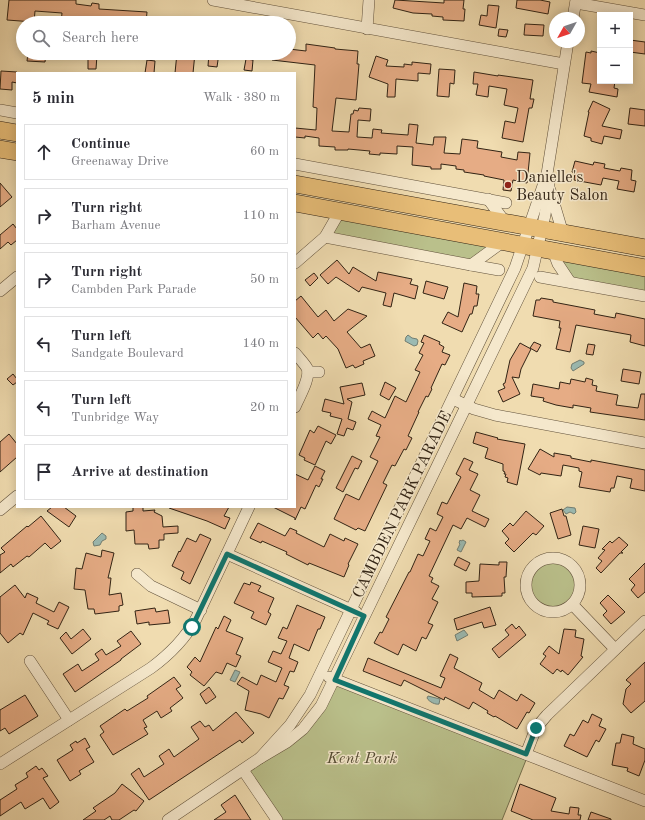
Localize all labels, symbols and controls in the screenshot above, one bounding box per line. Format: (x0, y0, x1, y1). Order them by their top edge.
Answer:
north arrow (549, 12, 585, 48)
map controls (597, 12, 633, 84)
button: + (597, 12, 633, 48)
search box (16, 16, 296, 60)
icon: search (30, 27, 52, 49)
text: Search here (62, 31, 139, 46)
button: − (597, 48, 633, 84)
text: 5 min (32, 90, 75, 107)
text: Walk · 380 m (203, 91, 280, 104)
text: Continue (71, 137, 130, 152)
icon: ahead (33, 141, 55, 163)
text: 60 m (250, 145, 279, 158)
text: Greenaway Drive (71, 155, 168, 168)
place label: Danielle's Beauty Salon (516, 170, 608, 204)
marker: Danielle's Beauty Salon (503, 180, 513, 190)
text: Turn right (71, 201, 142, 216)
icon: right (33, 205, 55, 227)
text: 110 m (242, 209, 279, 222)
text: Barham Avenue (71, 219, 160, 232)
text: Turn right (71, 265, 142, 280)
icon: right (33, 269, 55, 291)
text: 50 m (250, 273, 279, 286)
text: Cambden Park Parade (71, 283, 196, 296)
text: Turn left (71, 329, 131, 344)
icon: left (33, 333, 55, 355)
text: 140 m (242, 337, 279, 350)
text: Sandgate Boulevard (71, 347, 184, 360)
text: Turn left (71, 393, 131, 408)
icon: left (33, 397, 55, 419)
text: 20 m (250, 401, 279, 414)
street label: CAMBDEN PARK PARADE (350, 409, 455, 601)
text: Tunbridge Way (71, 411, 159, 424)
icon: arrive (33, 461, 55, 483)
text: Arrive at destination (71, 465, 209, 480)
route start (183, 618, 201, 636)
route end (527, 719, 545, 737)
park label: Kent Park (326, 751, 397, 767)

